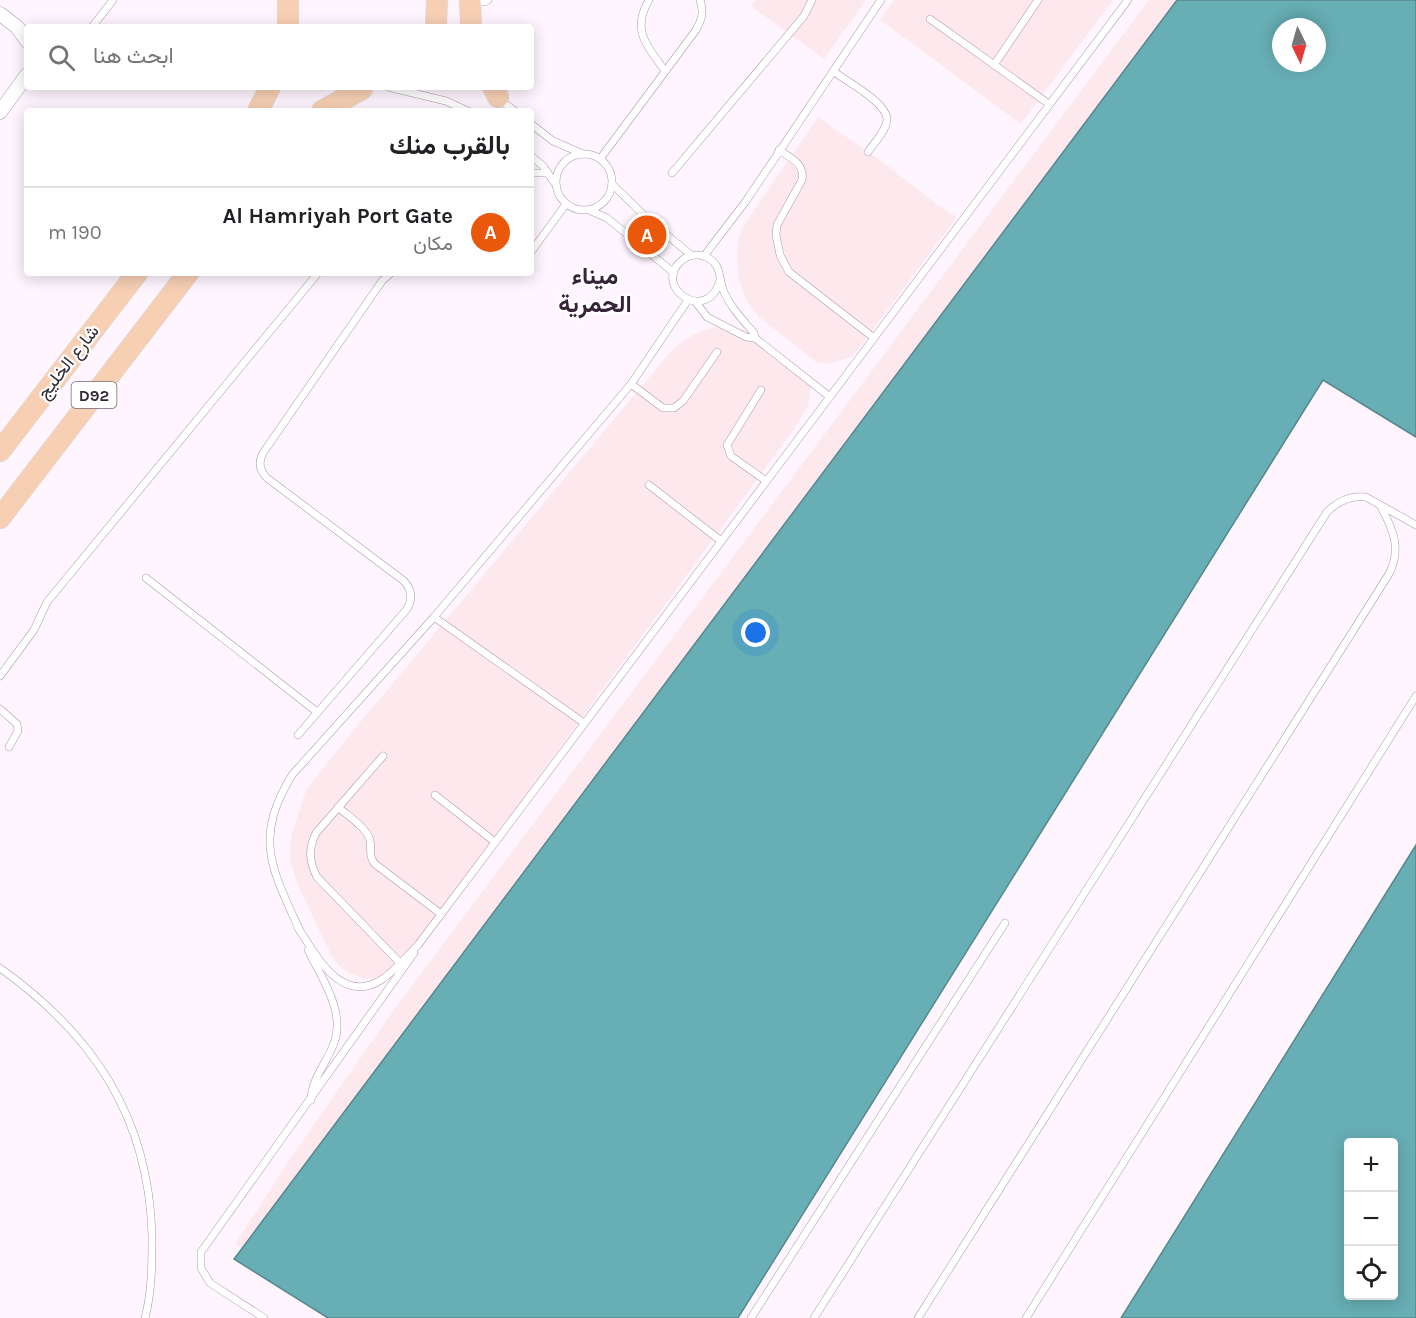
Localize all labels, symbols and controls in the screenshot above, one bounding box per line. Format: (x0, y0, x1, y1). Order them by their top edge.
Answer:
north arrow (1272, 18, 1326, 72)
search box (24, 24, 534, 90)
icon: search (45, 41, 78, 74)
text: ابحث هنا (93, 43, 174, 69)
text: بالقرب منك (389, 130, 510, 161)
text: Al Hamriyah Port Gate (222, 203, 453, 229)
pin: A (628, 212, 666, 258)
text: 190 m (48, 221, 102, 244)
text: A (484, 221, 497, 244)
text: مكان (413, 232, 453, 255)
district label: ميناء الحمرية (558, 262, 632, 319)
street label: شارع الخليج (32, 321, 104, 404)
road number: D92 (72, 382, 116, 408)
your location (741, 618, 770, 647)
map controls (1344, 1138, 1398, 1300)
button: + (1344, 1138, 1398, 1192)
button: − (1344, 1192, 1398, 1246)
button: locate (1344, 1246, 1398, 1300)

